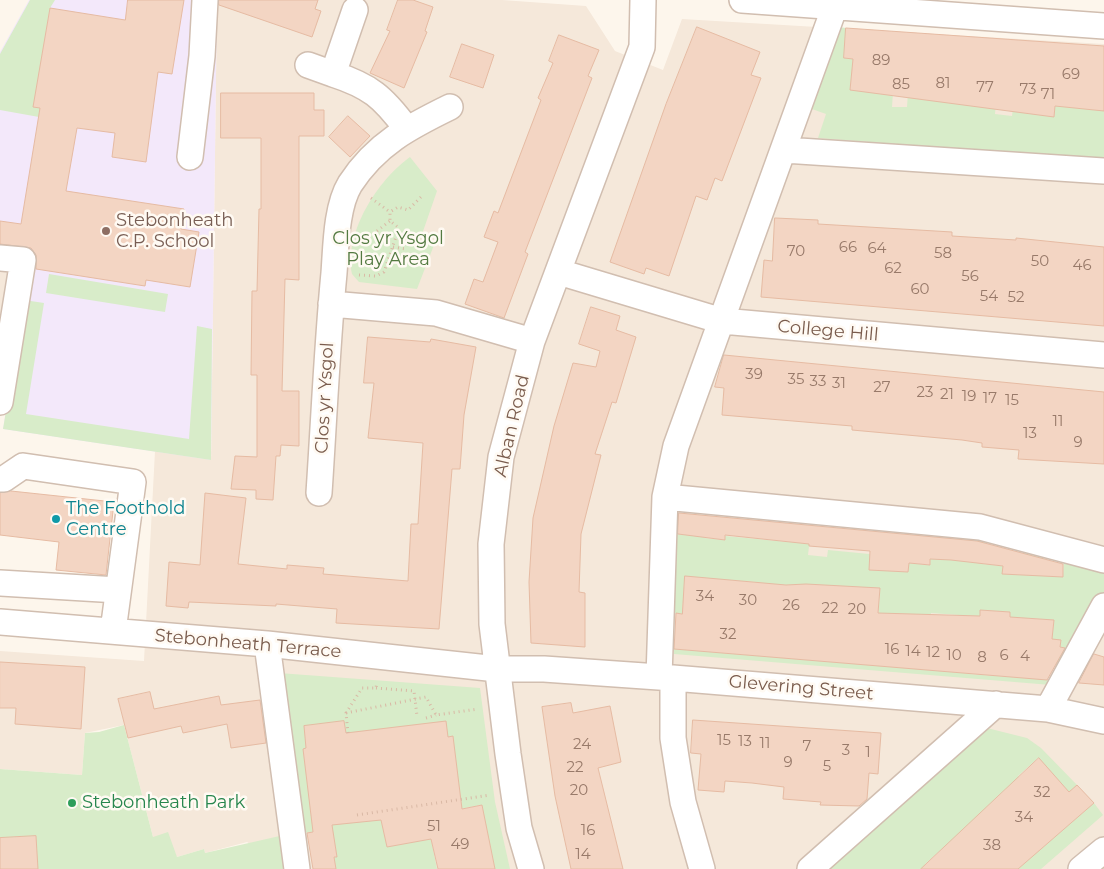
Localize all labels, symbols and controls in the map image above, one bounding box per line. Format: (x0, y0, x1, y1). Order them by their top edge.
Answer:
house number: 89 (872, 52, 890, 70)
house number: 69 (1062, 66, 1080, 84)
house number: 81 (936, 75, 950, 93)
house number: 85 (892, 76, 910, 94)
house number: 77 (976, 79, 994, 97)
house number: 73 (1019, 81, 1037, 99)
house number: 71 (1041, 86, 1055, 104)
place label: Stebonheath C.P. School (116, 210, 233, 252)
marker: Stebonheath C.P. School (100, 225, 112, 237)
park label: Clos yr Ysgol Play Area (332, 228, 444, 270)
house number: 66 (839, 239, 857, 257)
house number: 64 (867, 240, 887, 258)
house number: 70 (787, 243, 805, 261)
house number: 58 (934, 245, 952, 263)
house number: 50 (1031, 253, 1049, 271)
house number: 46 (1072, 257, 1092, 275)
house number: 62 (884, 260, 902, 278)
house number: 56 (961, 268, 979, 286)
house number: 60 (910, 281, 930, 299)
house number: 54 (980, 288, 998, 306)
house number: 52 (1008, 289, 1024, 307)
street label: College Hill (777, 316, 879, 346)
street label: Clos yr Ysgol (311, 342, 339, 454)
house number: 39 (745, 366, 763, 384)
house number: 35 (788, 371, 804, 389)
street label: Alban Road (490, 373, 534, 479)
house number: 33 (810, 373, 826, 391)
house number: 31 (832, 375, 846, 393)
house number: 27 (873, 379, 891, 397)
house number: 23 (917, 384, 933, 402)
house number: 21 (940, 386, 954, 404)
house number: 19 (962, 388, 976, 406)
house number: 17 (983, 390, 997, 408)
house number: 15 (1005, 392, 1019, 410)
house number: 11 (1053, 413, 1063, 431)
house number: 13 (1023, 425, 1037, 443)
house number: 9 (1073, 434, 1083, 452)
place label: The Foothold Centre (66, 498, 186, 540)
marker: The Foothold Centre (50, 513, 62, 525)
house number: 34 (696, 588, 714, 606)
house number: 30 (739, 592, 757, 610)
house number: 26 (782, 597, 800, 615)
house number: 22 (821, 600, 839, 618)
house number: 20 (848, 601, 866, 619)
street label: Stebonheath Terrace (154, 625, 342, 663)
house number: 32 (720, 626, 736, 644)
house number: 16 (885, 641, 899, 659)
house number: 14 (905, 643, 921, 661)
house number: 12 (926, 644, 940, 662)
house number: 10 (946, 647, 962, 665)
house number: 6 (999, 647, 1009, 665)
house number: 4 (1020, 648, 1030, 666)
house number: 8 (977, 649, 987, 667)
street label: Glevering Street (728, 671, 874, 705)
house number: 15 (717, 732, 731, 750)
house number: 13 (738, 733, 752, 751)
house number: 11 (760, 735, 770, 753)
house number: 24 (573, 736, 591, 754)
house number: 7 (803, 738, 811, 756)
house number: 3 (842, 742, 850, 760)
house number: 1 (865, 744, 871, 762)
house number: 9 (783, 754, 793, 772)
house number: 5 (823, 758, 831, 776)
house number: 22 (566, 759, 584, 777)
house number: 20 (570, 782, 588, 800)
house number: 32 (1034, 784, 1050, 802)
place label: Stebonheath Park (82, 792, 245, 814)
marker: Stebonheath Park (66, 797, 78, 809)
house number: 34 (1015, 809, 1033, 827)
house number: 51 (427, 818, 441, 836)
house number: 16 (581, 822, 595, 840)
house number: 49 (451, 836, 469, 854)
house number: 38 (983, 837, 1001, 855)
house number: 14 (575, 846, 591, 864)

